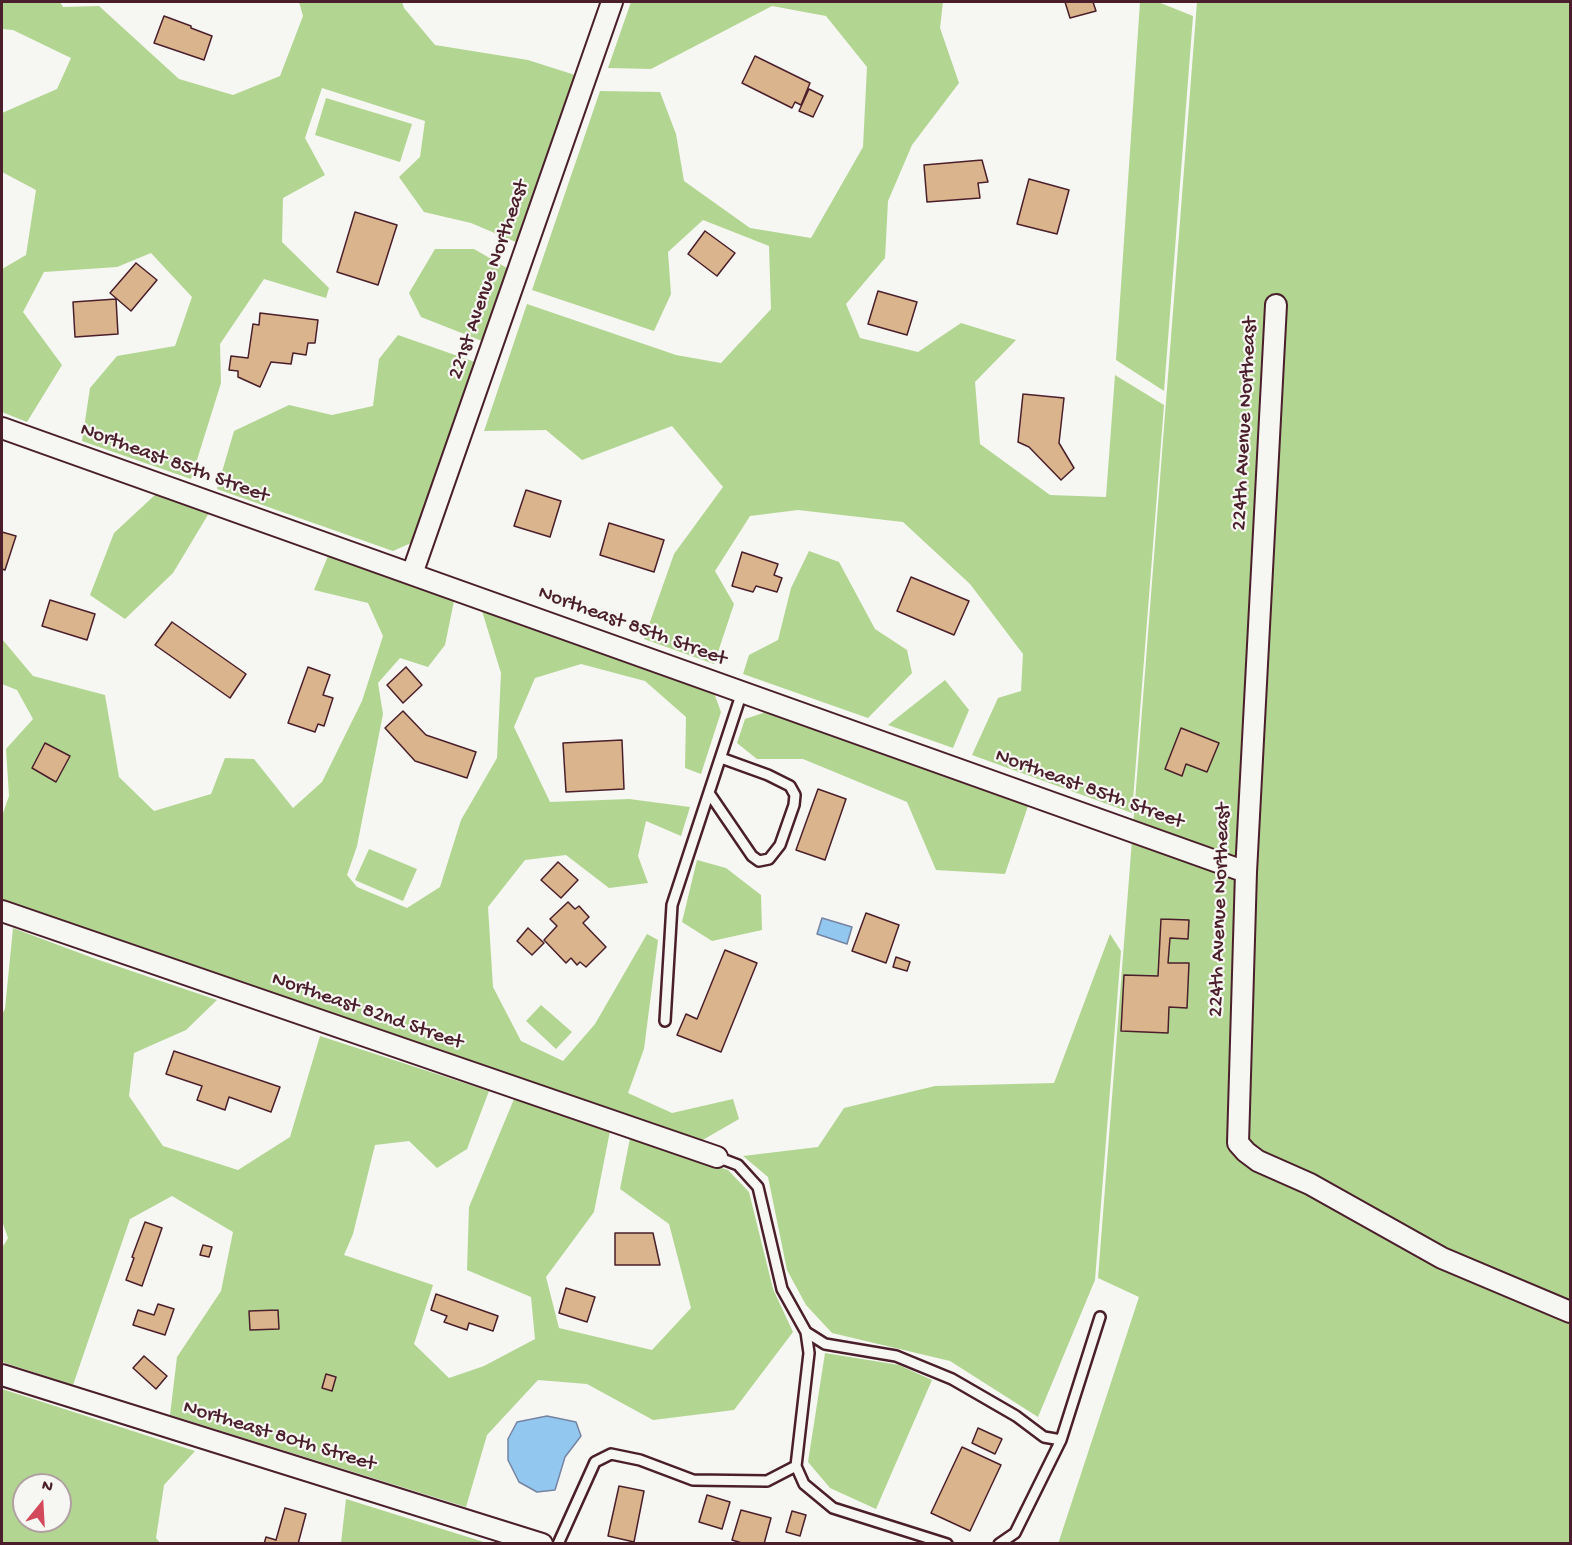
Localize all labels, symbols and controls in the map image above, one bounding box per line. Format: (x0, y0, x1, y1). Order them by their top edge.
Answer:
street label: 221st Avenue Northeast (444, 177, 536, 383)
street label: 224th Avenue Northeast (1228, 316, 1264, 532)
street label: Northeast 85th Street (76, 418, 272, 510)
street label: Northeast 85th Street (534, 581, 730, 673)
street label: Northeast 85th Street (991, 744, 1187, 836)
street label: 224th Avenue Northeast (1205, 803, 1237, 1017)
street label: Northeast 82nd Street (268, 967, 466, 1057)
street label: Northeast 80th Street (180, 1396, 378, 1478)
north arrow (12, 1473, 72, 1533)
text: N (39, 1477, 55, 1498)

